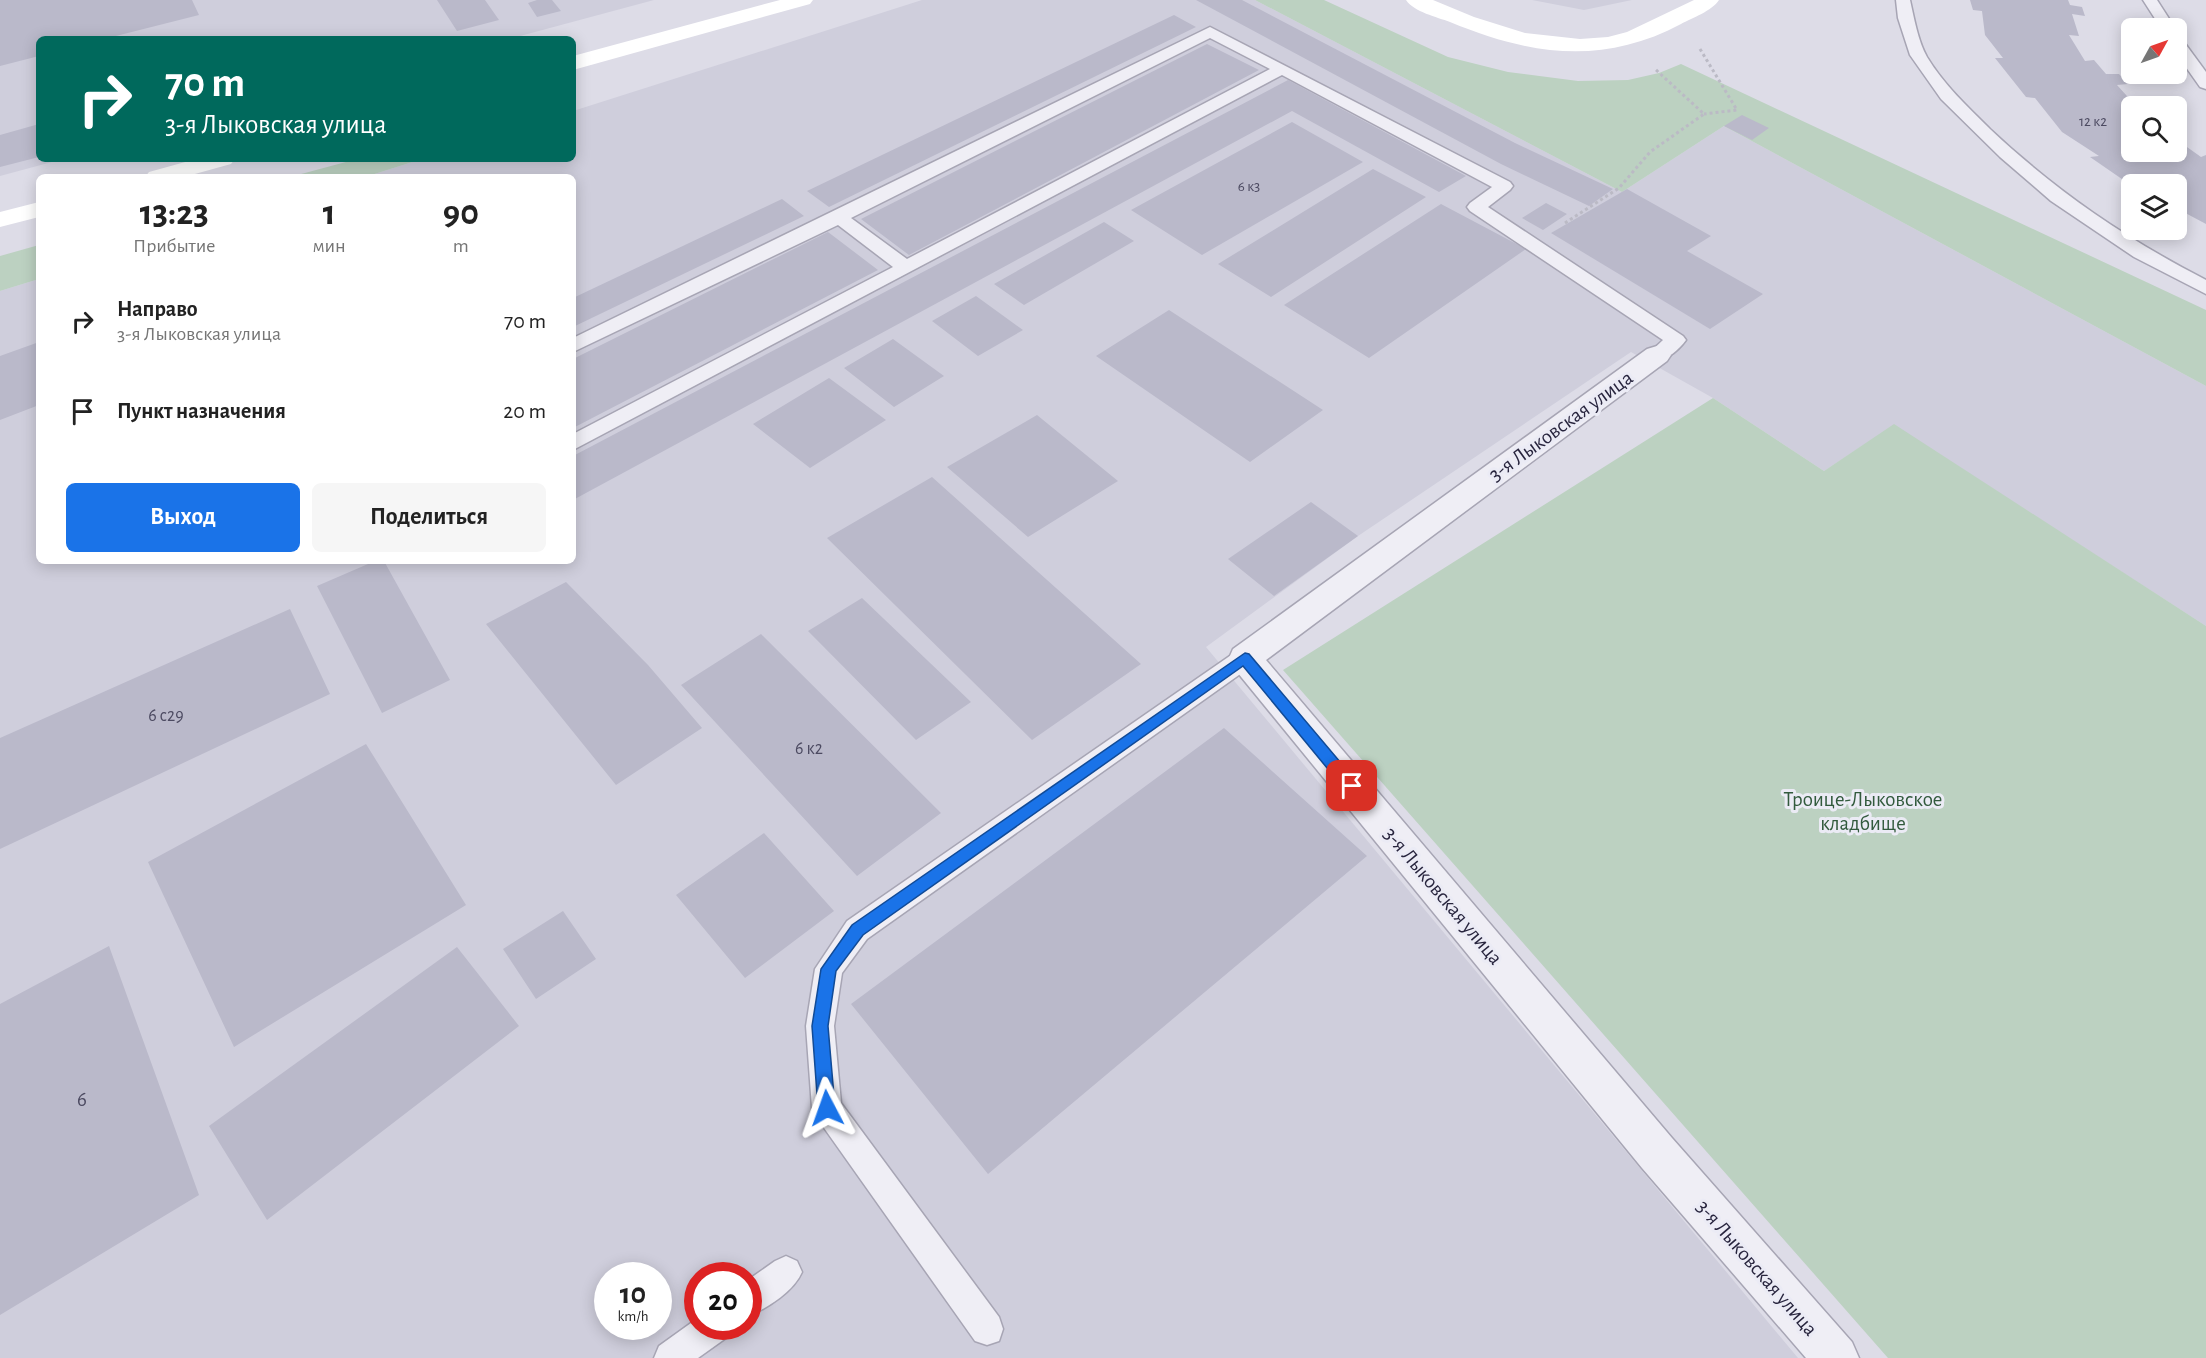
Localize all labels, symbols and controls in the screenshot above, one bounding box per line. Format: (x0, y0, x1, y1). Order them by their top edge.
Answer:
north arrow (2121, 18, 2187, 84)
map controls (2121, 18, 2187, 240)
icon: right (66, 60, 144, 138)
text: 70 m (165, 62, 245, 104)
button: search (2121, 96, 2187, 162)
text: 3-я Лыковская улица (165, 111, 387, 138)
house number: 12 к2 (2079, 114, 2107, 129)
button: layers (2121, 174, 2187, 240)
house number: 6 к3 (1238, 179, 1260, 194)
text: 13:23 (140, 195, 209, 231)
text: 1 (323, 195, 336, 231)
text: 90 (443, 195, 479, 231)
text: Прибытие (133, 236, 215, 256)
text: мин (313, 236, 346, 256)
text: m (453, 236, 469, 256)
text: Направо (117, 298, 198, 320)
icon: right (66, 305, 99, 338)
text: 70 m (504, 310, 546, 332)
text: 3-я Лыковская улица (117, 324, 281, 344)
street label: 3-я Лыковская улица (1485, 367, 1637, 485)
icon: arrive (66, 395, 99, 428)
text: Пункт назначения (117, 400, 286, 422)
text: 20 m (503, 400, 546, 422)
button: Выход (66, 483, 300, 552)
button: Поделиться (312, 483, 546, 552)
house number: 6 с29 (148, 707, 184, 725)
house number: 6 к2 (795, 740, 823, 758)
pin (1326, 760, 1377, 811)
icon: arrive (1335, 769, 1368, 802)
park label: Троице-Лыковское кладбище (1784, 789, 1942, 834)
street label: 3-я Лыковская улица (1380, 823, 1507, 969)
position arrow (795, 1076, 859, 1140)
house number: 6 (77, 1089, 87, 1110)
street label: 3-я Лыковская улица (1693, 1196, 1822, 1340)
speed limit sign: 20 (684, 1262, 762, 1340)
text: 10 (620, 1279, 646, 1309)
text: km/h (618, 1309, 648, 1324)

